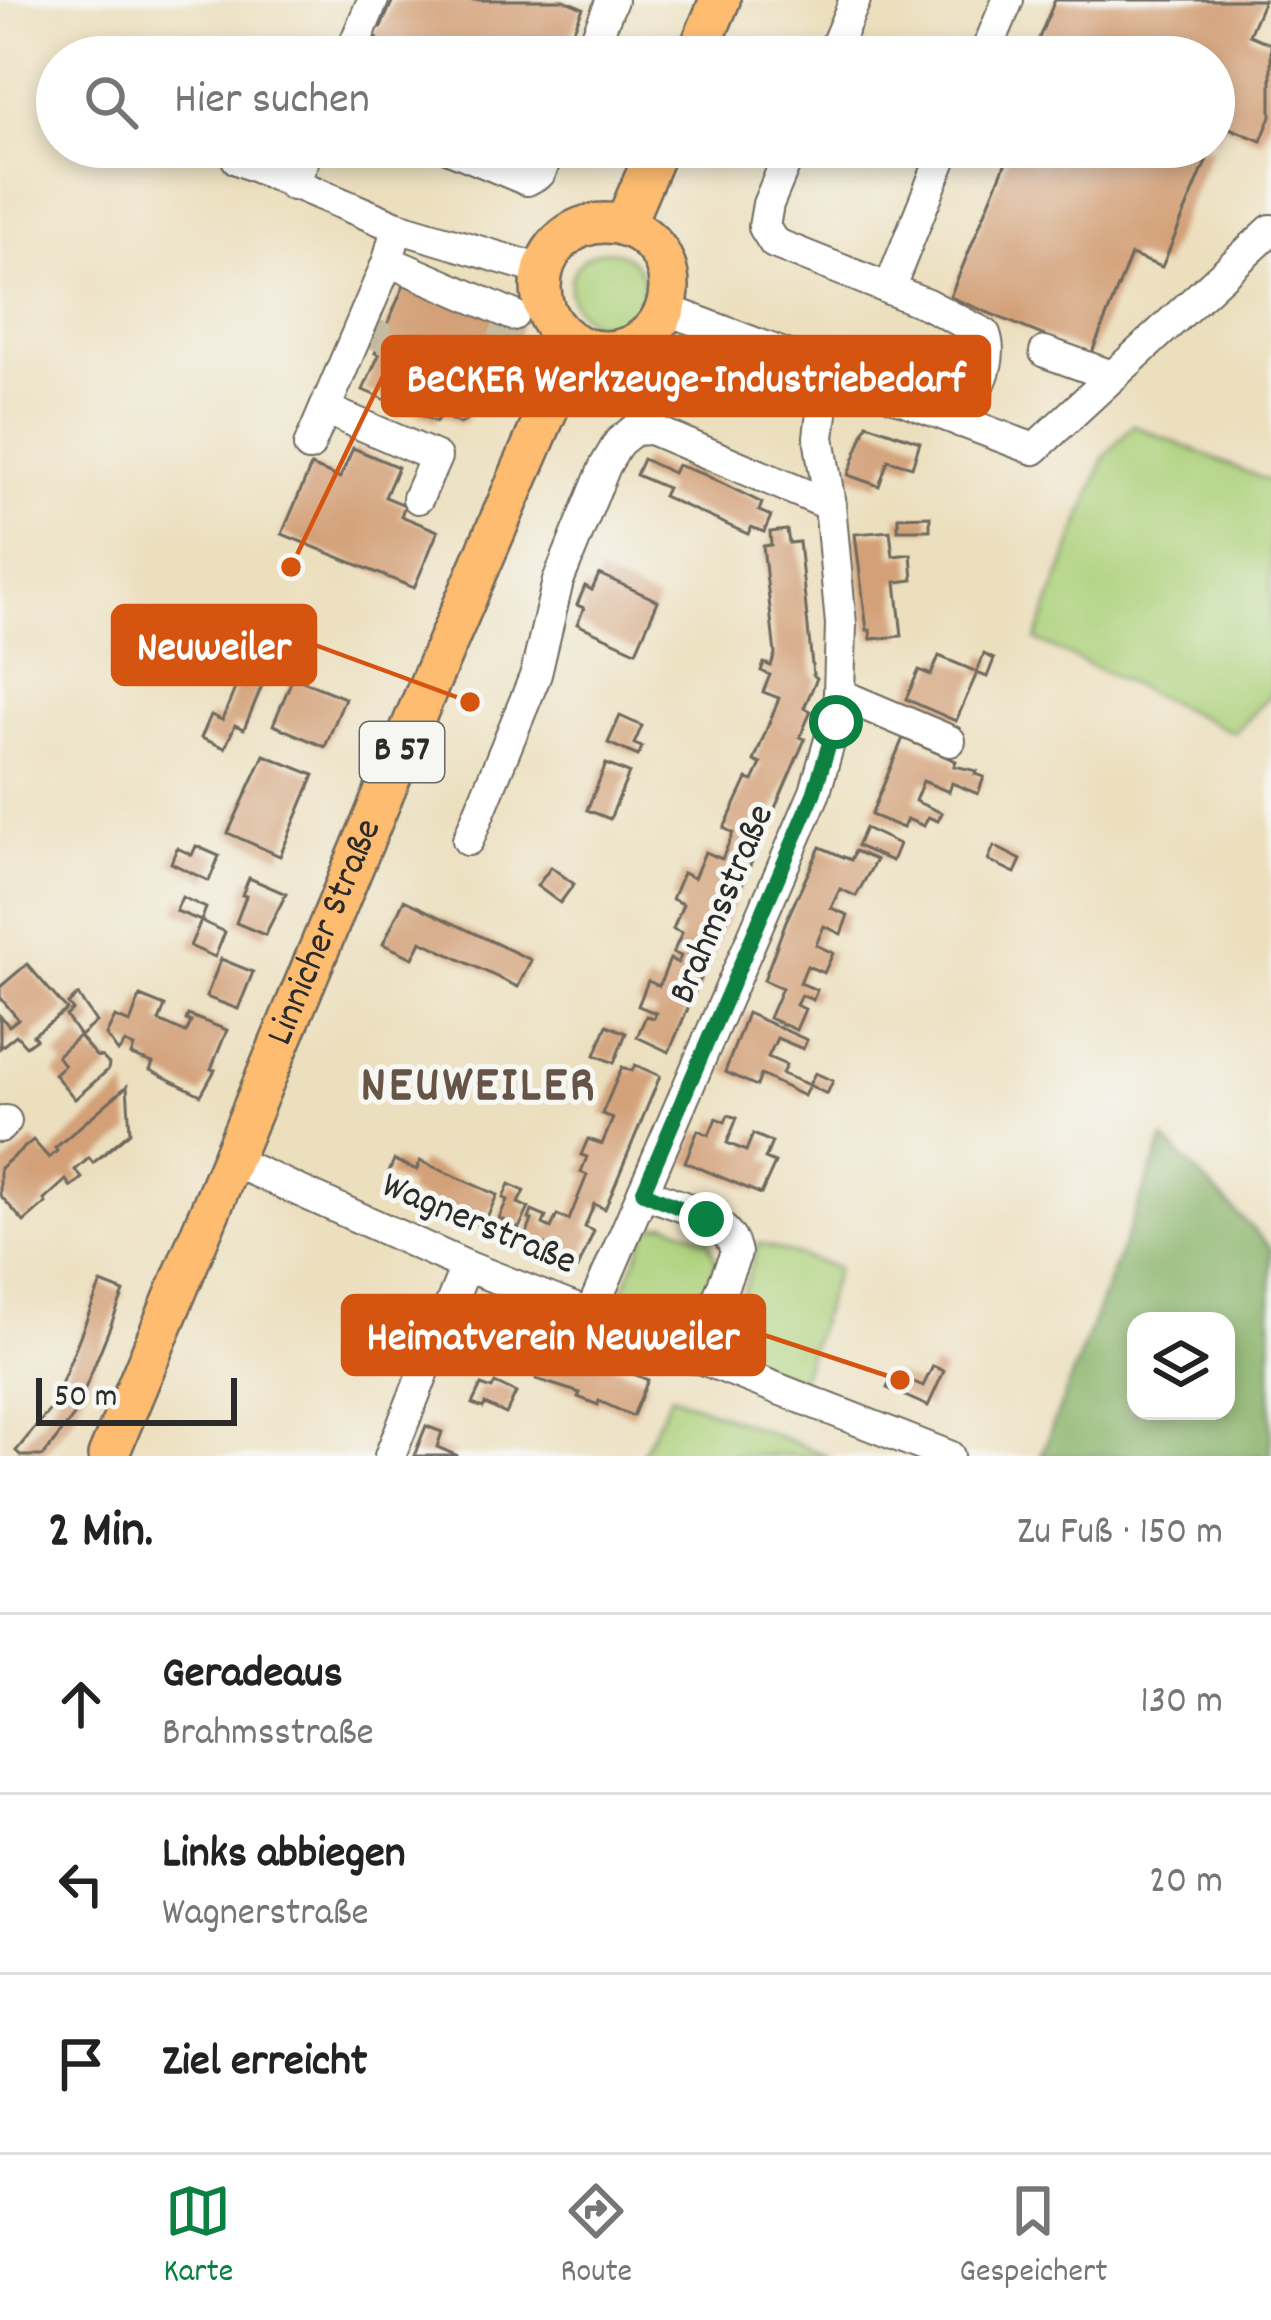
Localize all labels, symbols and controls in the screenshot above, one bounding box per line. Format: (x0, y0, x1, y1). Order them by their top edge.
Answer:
search box (36, 36, 1235, 168)
icon: search (78, 69, 144, 135)
text: Hier suchen (174, 70, 370, 134)
callout: BeCKER Werkzeuge-Industriebedarf (383, 337, 989, 415)
text: BeCKER Werkzeuge-Industriebedarf (407, 353, 967, 413)
callout: Neuweiler (113, 606, 315, 684)
text: Neuweiler (137, 621, 293, 681)
route start (809, 695, 863, 749)
road number: B 57 (360, 722, 444, 782)
street label: Brahmsstraße (657, 797, 791, 1013)
street label: Linnicher Straße (254, 811, 397, 1054)
district label: NEUWEILER (360, 1053, 598, 1125)
street label: Wagnerstraße (372, 1160, 584, 1292)
route end (679, 1192, 733, 1246)
callout: Heimatverein Neuweiler (343, 1296, 764, 1374)
text: Heimatverein Neuweiler (366, 1311, 741, 1371)
map controls (1127, 1312, 1235, 1420)
button: layers (1127, 1312, 1235, 1420)
scale bar (36, 1372, 237, 1425)
text: 50 m (54, 1375, 118, 1422)
text: 2 Min. (48, 1498, 153, 1570)
text: Zu Fuß · 150 m (1017, 1507, 1223, 1562)
text: Geradeaus (162, 1644, 343, 1708)
icon: ahead (48, 1671, 114, 1737)
text: 130 m (1140, 1676, 1223, 1731)
text: Brahmsstraße (162, 1708, 374, 1763)
text: Links abbiegen (162, 1824, 406, 1888)
icon: left (48, 1851, 114, 1917)
text: 20 m (1149, 1856, 1223, 1911)
text: Wagnerstraße (162, 1888, 369, 1943)
icon: arrive (48, 2031, 114, 2097)
text: Ziel erreicht (162, 2032, 367, 2096)
tab: Karte (164, 2178, 233, 2297)
tab: Route (560, 2178, 632, 2297)
tab: Gespeichert (959, 2178, 1107, 2297)

